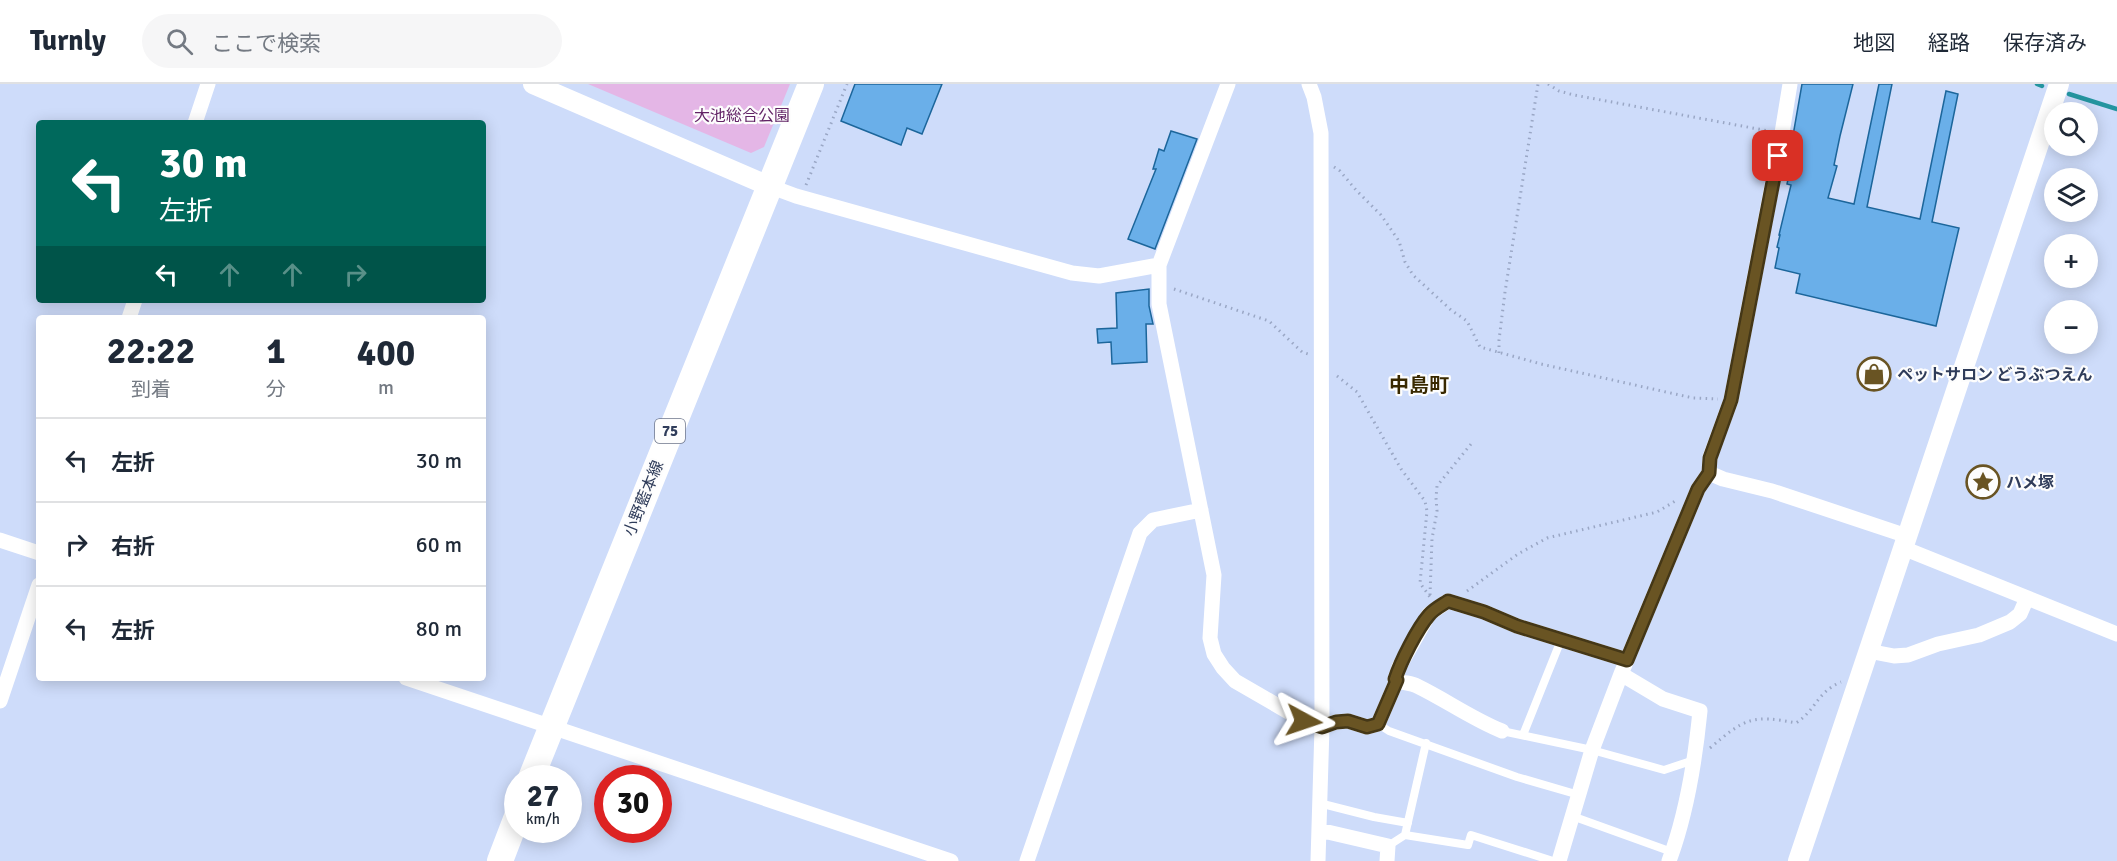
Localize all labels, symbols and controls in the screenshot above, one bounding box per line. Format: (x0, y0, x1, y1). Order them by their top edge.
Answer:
search box (142, 14, 562, 68)
text: Turnly (30, 24, 106, 58)
icon: search (163, 25, 196, 58)
text: ここで検索 (211, 30, 321, 57)
text: 地図 (1853, 30, 1895, 56)
text: 経路 (1928, 30, 1970, 56)
text: 保存済み (2003, 30, 2087, 56)
map controls (2044, 102, 2098, 354)
button: search (2044, 102, 2098, 156)
park label: 大池総合公園 (694, 106, 790, 126)
pin (1752, 130, 1803, 181)
text: 30 m (159, 138, 248, 189)
icon: arrive (1761, 139, 1794, 172)
icon: left (60, 144, 138, 222)
button: layers (2044, 168, 2098, 222)
text: 左折 (159, 195, 213, 228)
button: + (2044, 234, 2098, 288)
icon: left (150, 258, 183, 291)
icon: ahead (213, 258, 246, 291)
icon: ahead (276, 258, 309, 291)
icon: right (339, 258, 372, 291)
button: − (2044, 300, 2098, 354)
text: 22:22 (107, 329, 195, 374)
text: 1 (266, 329, 286, 374)
text: 400 (357, 331, 415, 376)
shop icon: ペットサロン どうぶつえん (1856, 356, 1892, 392)
place label: ペットサロン どうぶつえん (1897, 365, 2093, 385)
district label: 中島町 (1389, 373, 1449, 398)
text: m (378, 375, 394, 400)
text: 到着 (131, 377, 171, 402)
text: 分 (266, 377, 286, 402)
road number: 75 (655, 419, 685, 443)
icon: left (60, 444, 93, 477)
text: 30 m (416, 447, 462, 474)
text: 左折 (111, 449, 155, 476)
street label: 小野藍本線 (620, 458, 668, 539)
place icon: ハメ塚 (1965, 464, 2001, 500)
place label: ハメ塚 (2006, 473, 2054, 493)
icon: right (60, 528, 93, 561)
text: 60 m (416, 531, 462, 558)
text: 右折 (111, 533, 155, 560)
icon: left (60, 612, 93, 645)
text: 80 m (416, 615, 462, 642)
text: 左折 (111, 617, 155, 644)
position arrow (1272, 689, 1336, 753)
speed limit sign: 30 (594, 765, 672, 843)
text: 27 (527, 778, 559, 815)
text: km/h (526, 810, 560, 828)

